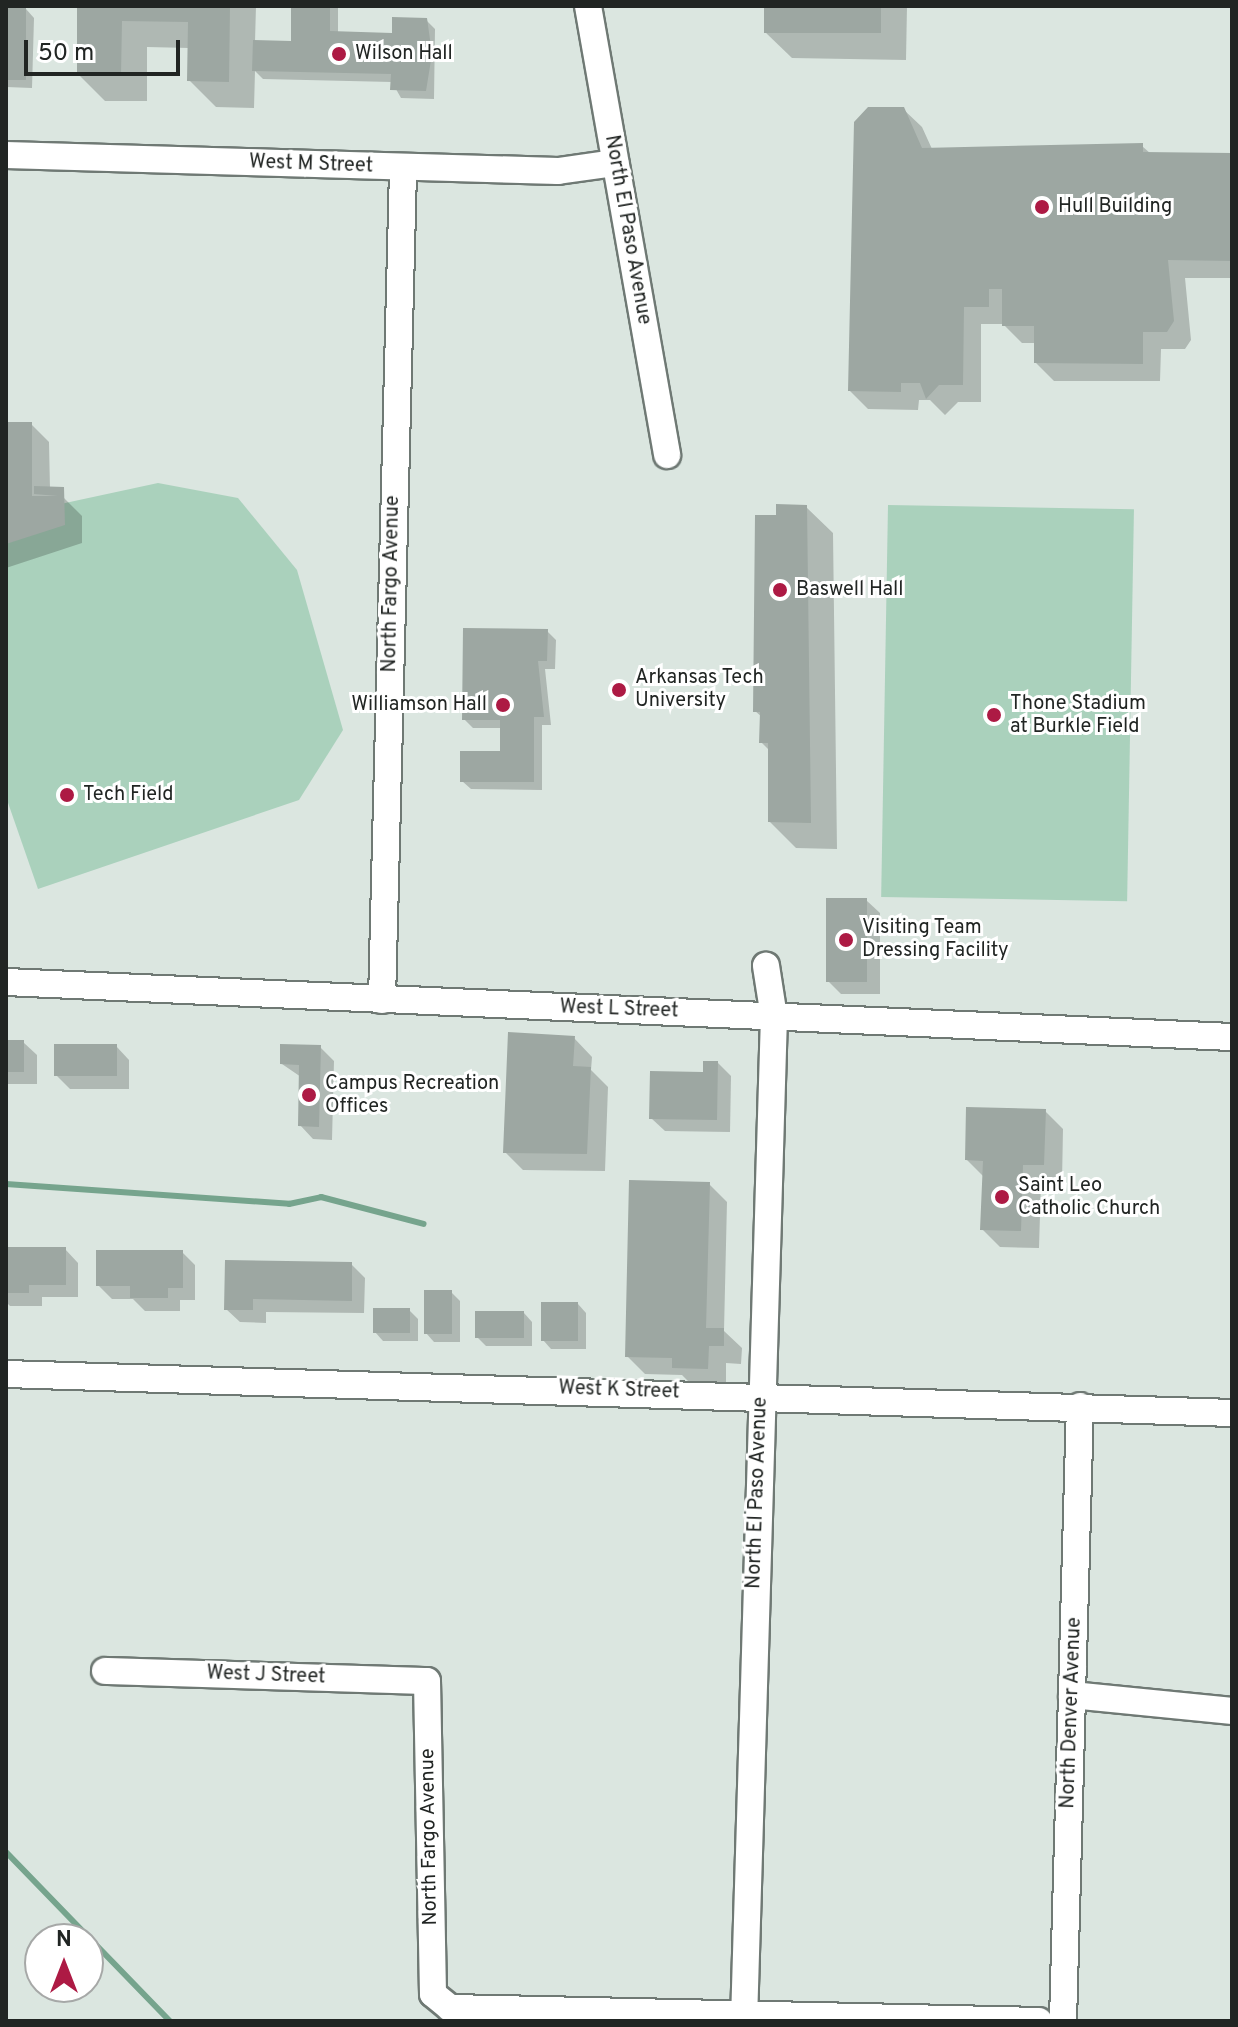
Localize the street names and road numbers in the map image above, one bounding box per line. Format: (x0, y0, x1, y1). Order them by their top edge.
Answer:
street label: North El Paso Avenue (598, 133, 656, 327)
street label: West M Street (248, 151, 374, 179)
street label: North Fargo Avenue (378, 495, 406, 673)
street label: West L Street (559, 996, 679, 1024)
street label: West K Street (558, 1377, 680, 1405)
street label: North El Paso Avenue (743, 1396, 773, 1590)
street label: North Denver Avenue (1057, 1616, 1087, 1810)
street label: West J Street (206, 1662, 326, 1690)
street label: North Fargo Avenue (416, 1748, 444, 1926)

